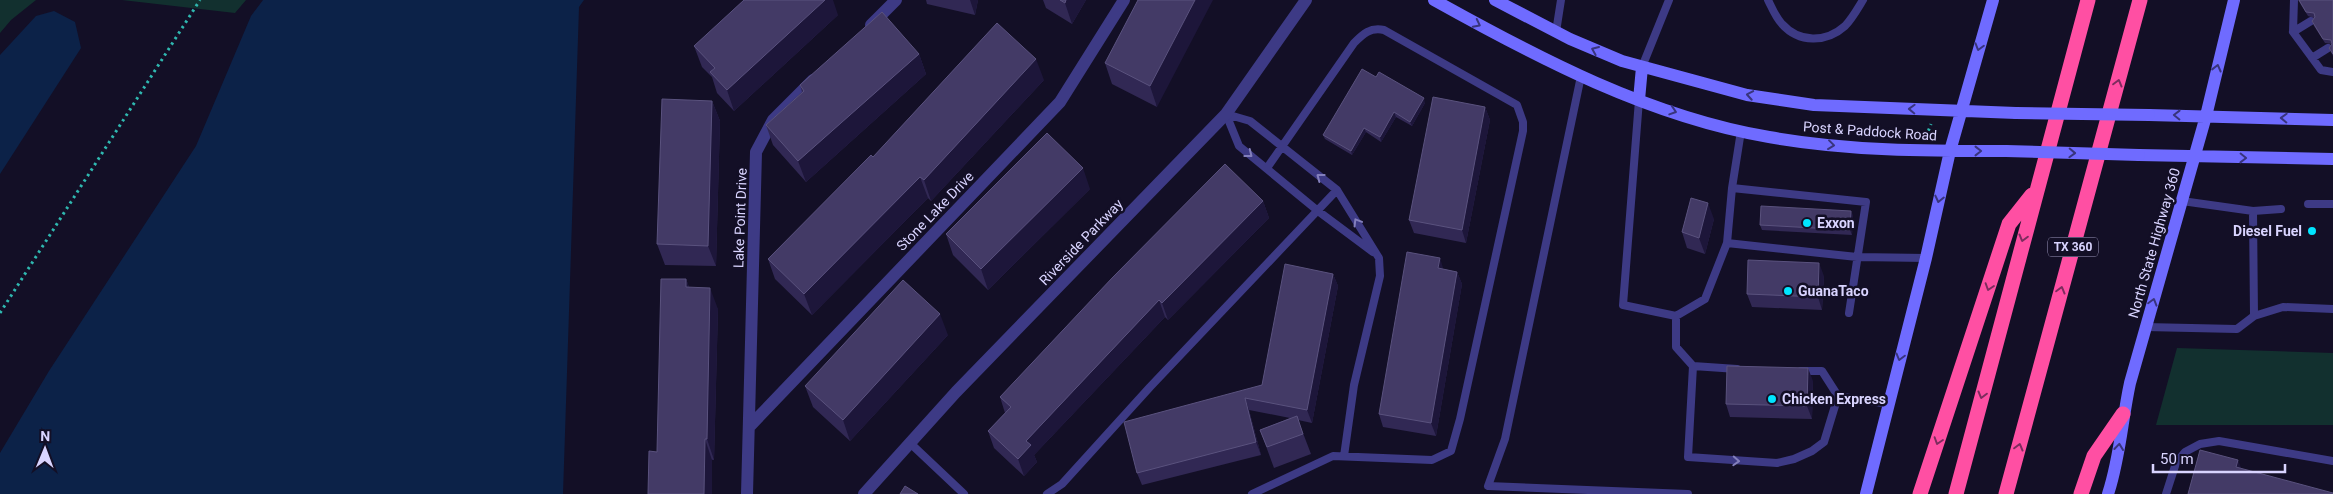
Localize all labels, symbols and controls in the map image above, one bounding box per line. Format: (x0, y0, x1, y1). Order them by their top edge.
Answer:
one-way arrow (1472, 18, 1481, 28)
one-way arrow (1975, 42, 1985, 50)
one-way arrow (1591, 45, 1600, 56)
one-way arrow (2211, 64, 2222, 73)
one-way arrow (2112, 79, 2122, 87)
one-way arrow (1746, 91, 1755, 101)
one-way arrow (1908, 103, 1916, 114)
one-way arrow (1668, 105, 1676, 115)
one-way arrow (2173, 110, 2180, 120)
one-way arrow (2280, 113, 2288, 124)
street label: Post & Paddock Road (1802, 118, 1938, 144)
one-way arrow (1827, 139, 1835, 150)
one-way arrow (1974, 146, 1982, 156)
one-way arrow (1243, 148, 1252, 156)
one-way arrow (2069, 148, 2077, 158)
one-way arrow (2239, 152, 2247, 163)
street label: North State Highway 360 (2125, 166, 2183, 320)
street label: Lake Point Drive (730, 168, 750, 268)
street label: Stone Lake Drive (893, 168, 977, 254)
one-way arrow (1317, 174, 1326, 182)
one-way arrow (1934, 194, 1945, 203)
street label: Riverside Parkway (1036, 195, 1126, 288)
place label: Exxon (1817, 215, 1855, 231)
marker: Exxon (1801, 217, 1813, 229)
one-way arrow (1353, 218, 1363, 227)
place label: Diesel Fuel (2233, 223, 2302, 239)
marker: Diesel Fuel (2306, 225, 2318, 237)
one-way arrow (2019, 234, 2029, 242)
road number: TX 360 (2048, 238, 2098, 256)
one-way arrow (1984, 282, 1994, 290)
place label: GuanaTaco (1798, 283, 1869, 299)
marker: GuanaTaco (1782, 285, 1794, 297)
one-way arrow (2056, 287, 2066, 295)
one-way arrow (2147, 298, 2157, 307)
one-way arrow (1895, 352, 1906, 361)
place label: Chicken Express (1782, 391, 1886, 407)
one-way arrow (1977, 391, 1988, 400)
marker: Chicken Express (1766, 393, 1778, 405)
north arrow (20, 424, 70, 474)
text: N (40, 428, 50, 444)
one-way arrow (1934, 436, 1944, 445)
one-way arrow (2114, 442, 2125, 450)
scale bar (2153, 442, 2286, 474)
one-way arrow (2013, 443, 2023, 452)
text: 50 m (2160, 450, 2194, 468)
one-way arrow (1732, 455, 1740, 466)

